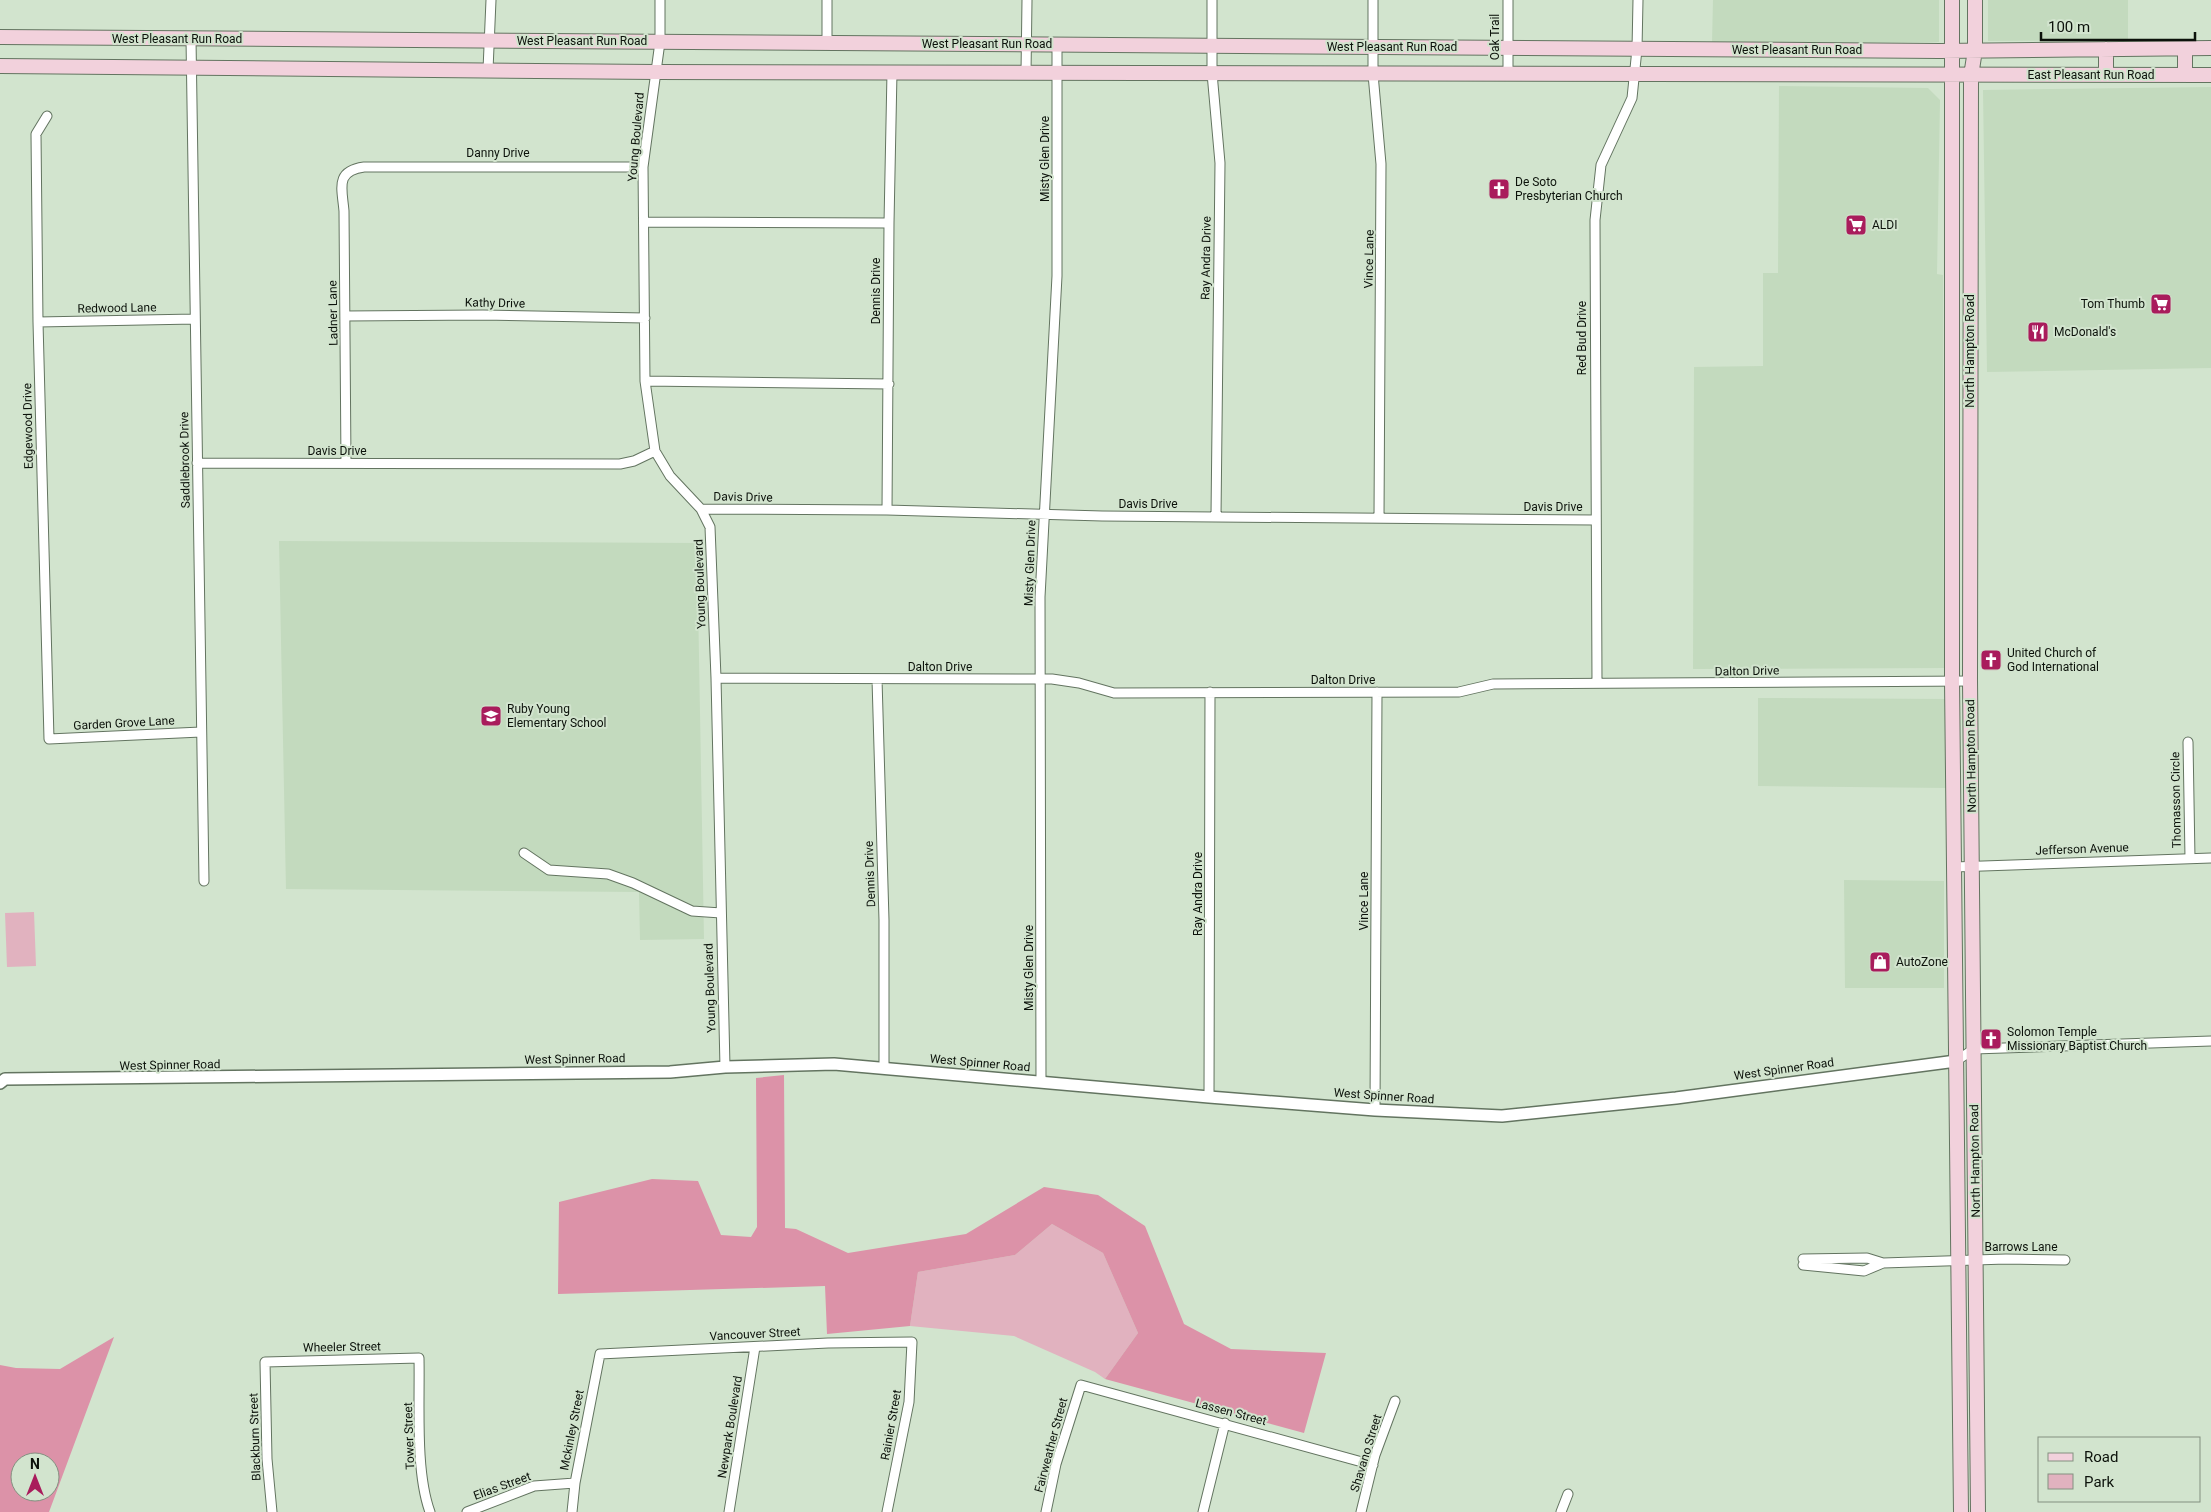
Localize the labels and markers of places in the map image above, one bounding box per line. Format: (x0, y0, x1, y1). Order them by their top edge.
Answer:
place label: De Soto Presbyterian Church (1515, 175, 1623, 203)
church icon: De Soto Presbyterian Church (1487, 177, 1511, 201)
supermarket icon: ALDI (1844, 213, 1868, 237)
place label: ALDI (1872, 218, 1897, 232)
supermarket icon: Tom Thumb (2149, 292, 2173, 316)
place label: Tom Thumb (2081, 297, 2145, 311)
restaurant icon: McDonald's (2026, 320, 2050, 344)
place label: McDonald's (2054, 325, 2116, 339)
place label: United Church of God International (2007, 646, 2099, 674)
church icon: United Church of God International (1979, 648, 2003, 672)
place label: Ruby Young Elementary School (507, 702, 607, 730)
school or university icon: Ruby Young Elementary School (479, 704, 503, 728)
shop icon: AutoZone (1868, 950, 1892, 974)
place label: AutoZone (1896, 955, 1948, 969)
place label: Solomon Temple Missionary Baptist Church (2007, 1025, 2147, 1053)
church icon: Solomon Temple Missionary Baptist Church (1979, 1027, 2003, 1051)

